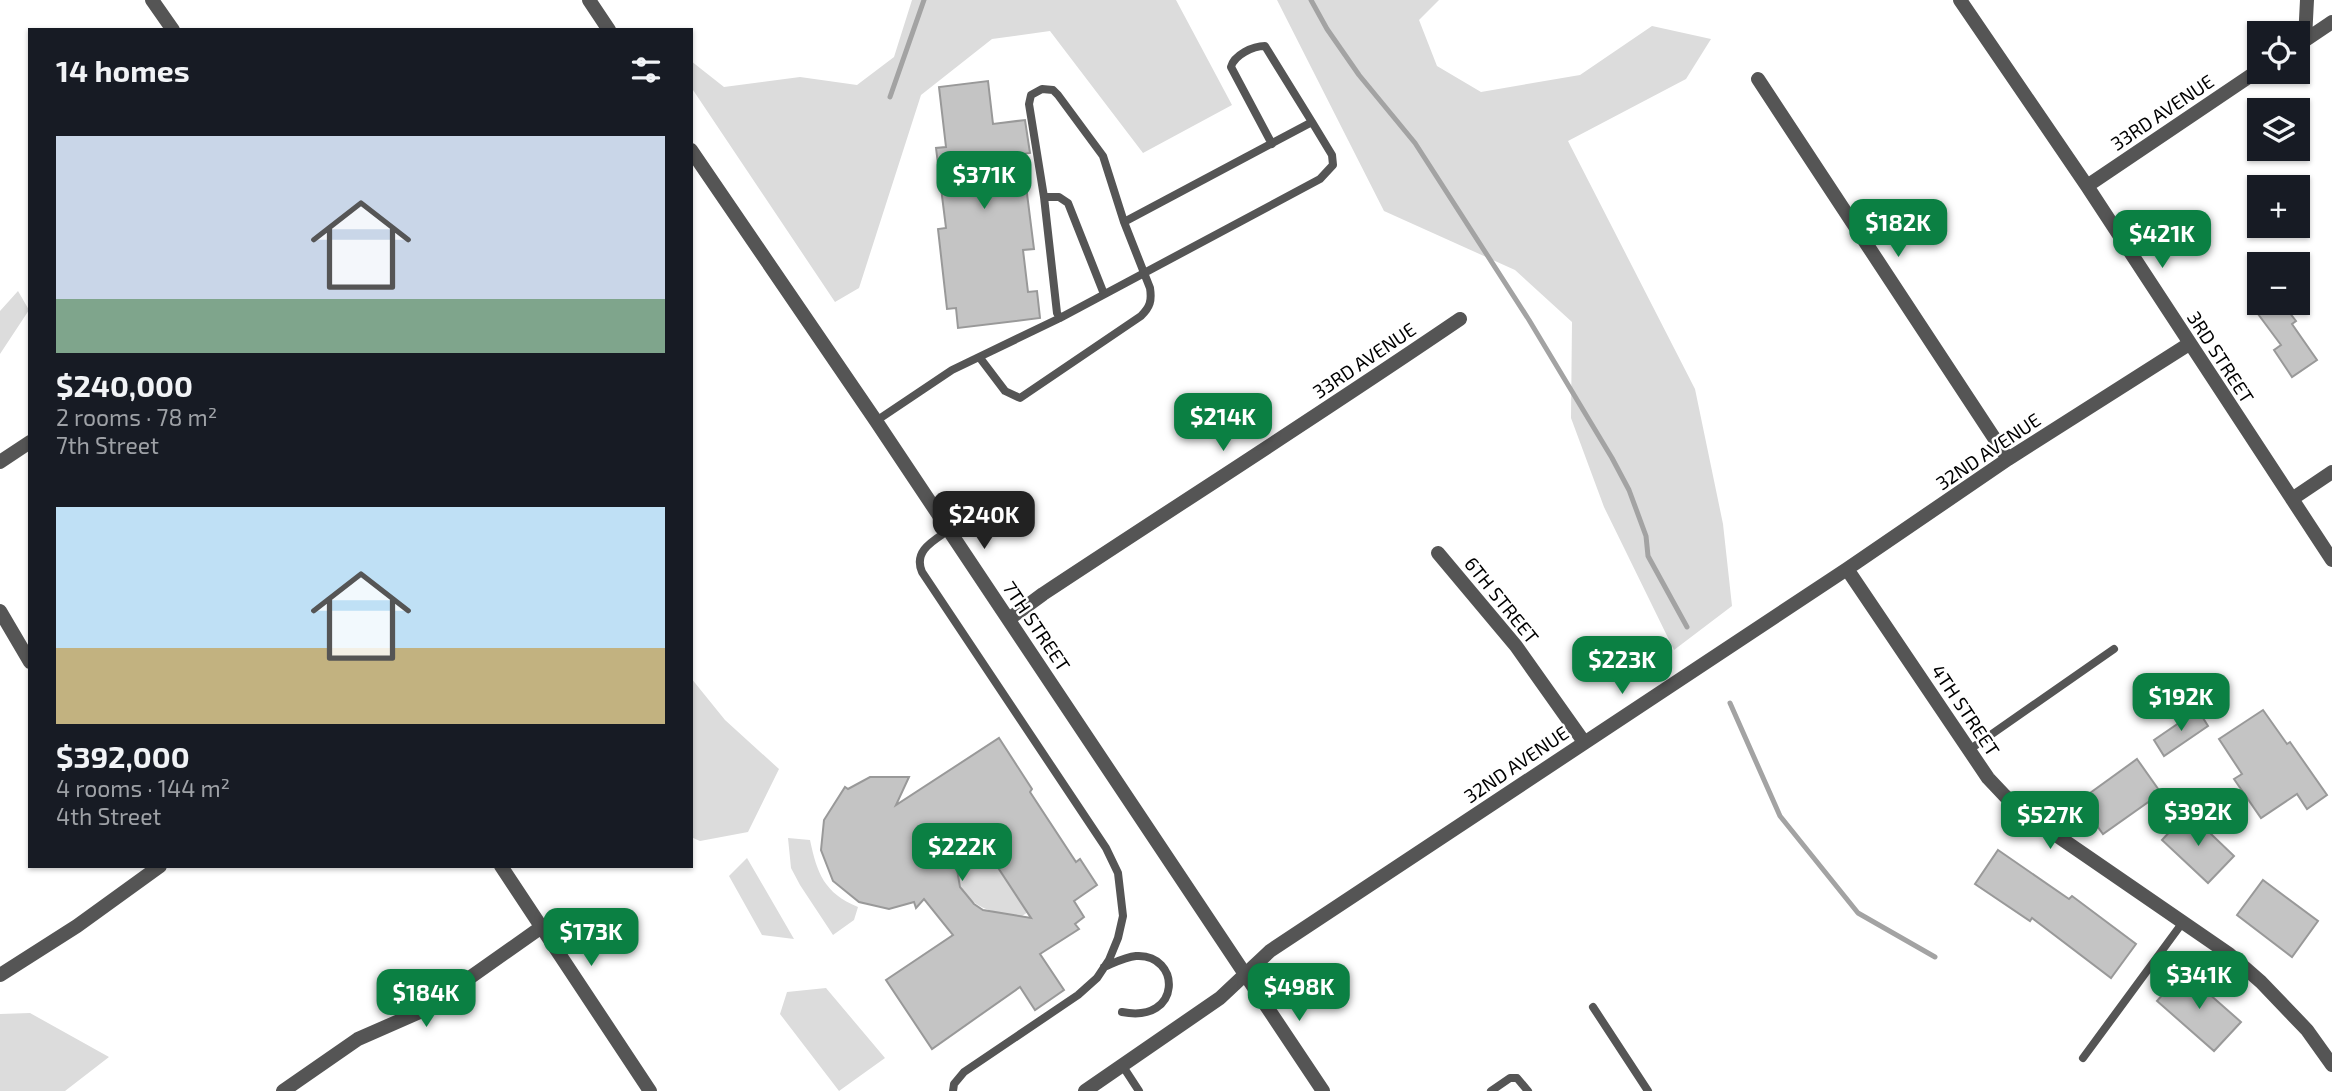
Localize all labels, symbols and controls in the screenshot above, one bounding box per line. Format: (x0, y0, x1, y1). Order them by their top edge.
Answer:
map controls (2247, 21, 2310, 315)
button: locate (2247, 21, 2310, 84)
icon: filters (627, 51, 665, 89)
text: 14 homes (56, 52, 190, 88)
street label: 33RD AVENUE (2106, 69, 2218, 155)
button: layers (2247, 98, 2310, 161)
pin: $371K (935, 152, 1033, 211)
text: $371K (952, 160, 1016, 188)
button: + (2247, 175, 2310, 238)
icon: home (298, 182, 424, 308)
pin: $182K (1849, 200, 1947, 259)
text: $182K (1865, 208, 1931, 236)
pin: $421K (2113, 210, 2211, 270)
text: $421K (2129, 219, 2195, 247)
button: − (2247, 252, 2310, 315)
street label: 3RD STREET (2183, 307, 2259, 407)
street label: 33RD AVENUE (1308, 317, 1420, 403)
text: $240,000 (56, 367, 193, 403)
pin: $214K (1174, 393, 1272, 453)
text: $214K (1190, 402, 1256, 430)
text: 2 rooms · 78 m² (56, 403, 217, 431)
street label: 32ND AVENUE (1931, 408, 2045, 494)
text: 7th Street (56, 431, 159, 459)
pin: $240K (935, 491, 1033, 551)
text: $240K (949, 500, 1019, 528)
street label: 6TH STREET (1460, 552, 1544, 648)
icon: home (298, 553, 424, 679)
street label: 7TH STREET (999, 577, 1075, 675)
pin: $223K (1573, 636, 1671, 696)
text: $223K (1588, 645, 1656, 673)
street label: 4TH STREET (1927, 660, 2005, 760)
pin: $192K (2132, 674, 2230, 733)
text: $192K (2149, 682, 2213, 710)
street label: 32ND AVENUE (1459, 721, 1573, 807)
text: $392,000 (56, 738, 190, 774)
text: 4 rooms · 144 m² (56, 774, 230, 802)
pin: $392K (2149, 788, 2247, 848)
pin: $527K (2001, 792, 2099, 851)
text: $392K (2164, 797, 2232, 825)
text: $527K (2017, 800, 2083, 828)
text: 4th Street (56, 802, 161, 830)
pin: $222K (913, 824, 1011, 883)
text: $222K (928, 832, 996, 860)
pin: $173K (542, 908, 640, 968)
text: $173K (559, 917, 623, 945)
pin: $341K (2150, 951, 2248, 1011)
text: $341K (2166, 960, 2232, 988)
pin: $498K (1250, 964, 1348, 1023)
pin: $184K (377, 970, 475, 1029)
text: $498K (1264, 972, 1334, 1000)
text: $184K (393, 978, 459, 1006)

